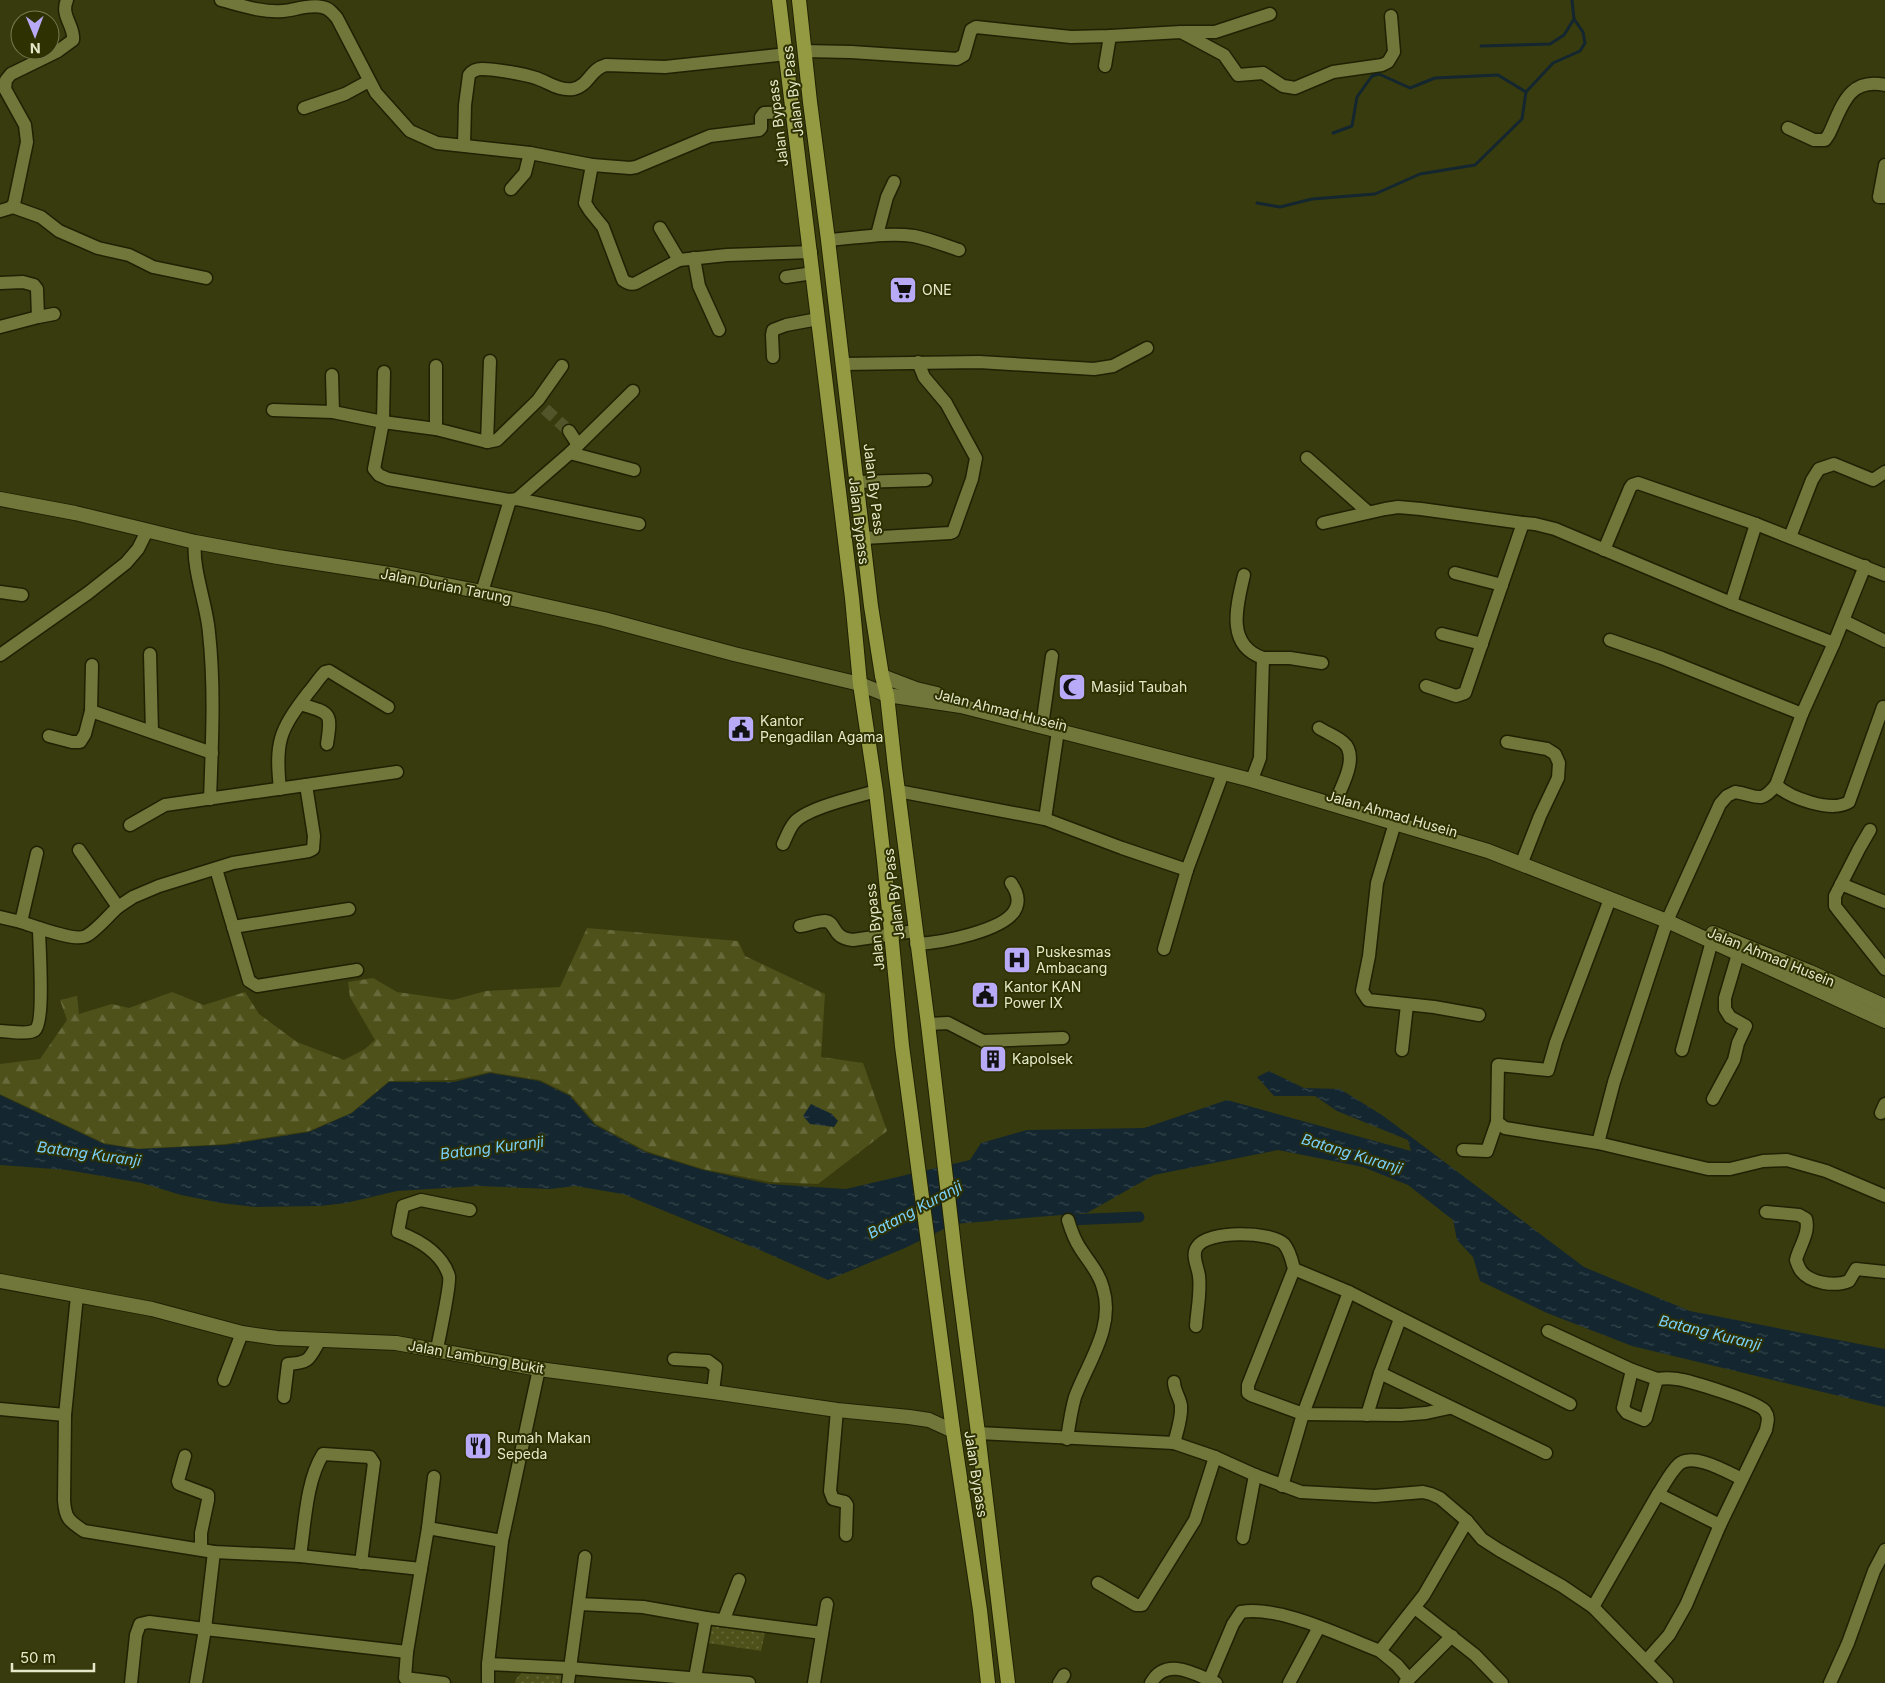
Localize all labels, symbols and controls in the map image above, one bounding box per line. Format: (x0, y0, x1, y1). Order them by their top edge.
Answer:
north arrow (10, 10, 60, 60)
text: N (30, 40, 41, 57)
street label: Jalan By Pass (778, 44, 807, 138)
street label: Jalan Bypass (764, 79, 791, 168)
supermarket icon: ONE (888, 275, 918, 305)
place label: ONE (922, 281, 952, 298)
street label: Jalan By Pass (860, 442, 889, 536)
street label: Jalan Bypass (846, 476, 873, 565)
street label: Jalan Durian Tarung (379, 564, 513, 607)
mosque icon: Masjid Taubah (1057, 672, 1087, 702)
place label: Masjid Taubah (1091, 678, 1187, 695)
street label: Jalan Ahmad Husein (933, 685, 1069, 734)
place label: Kantor Pengadilan Agama (760, 712, 883, 745)
public building icon: Kantor Pengadilan Agama (726, 714, 756, 744)
street label: Jalan Ahmad Husein (1325, 787, 1460, 840)
street label: Jalan By Pass (879, 847, 908, 941)
street label: Jalan Bypass (861, 883, 888, 972)
street label: Jalan Ahmad Husein (1705, 923, 1837, 990)
place label: Puskesmas Ambacang (1036, 943, 1111, 976)
hospital icon: Puskesmas Ambacang (1002, 945, 1032, 975)
place label: Kantor KAN Power IX (1004, 978, 1081, 1011)
public building icon: Kantor KAN Power IX (970, 980, 1000, 1010)
building icon: Kapolsek (978, 1044, 1008, 1074)
place label: Kapolsek (1012, 1050, 1073, 1067)
water label: Batang Kuranji (1299, 1129, 1405, 1178)
water label: Batang Kuranji (439, 1132, 545, 1163)
water label: Batang Kuranji (36, 1137, 142, 1170)
water label: Batang Kuranji (864, 1176, 966, 1242)
water label: Batang Kuranji (1657, 1311, 1763, 1354)
street label: Jalan Lambung Bukit (407, 1336, 546, 1377)
place label: Rumah Makan Sepeda (497, 1429, 591, 1462)
street label: Jalan Bypass (961, 1429, 992, 1519)
restaurant icon: Rumah Makan Sepeda (463, 1431, 493, 1461)
scale bar (12, 1640, 95, 1672)
text: 50 m (20, 1648, 56, 1667)

